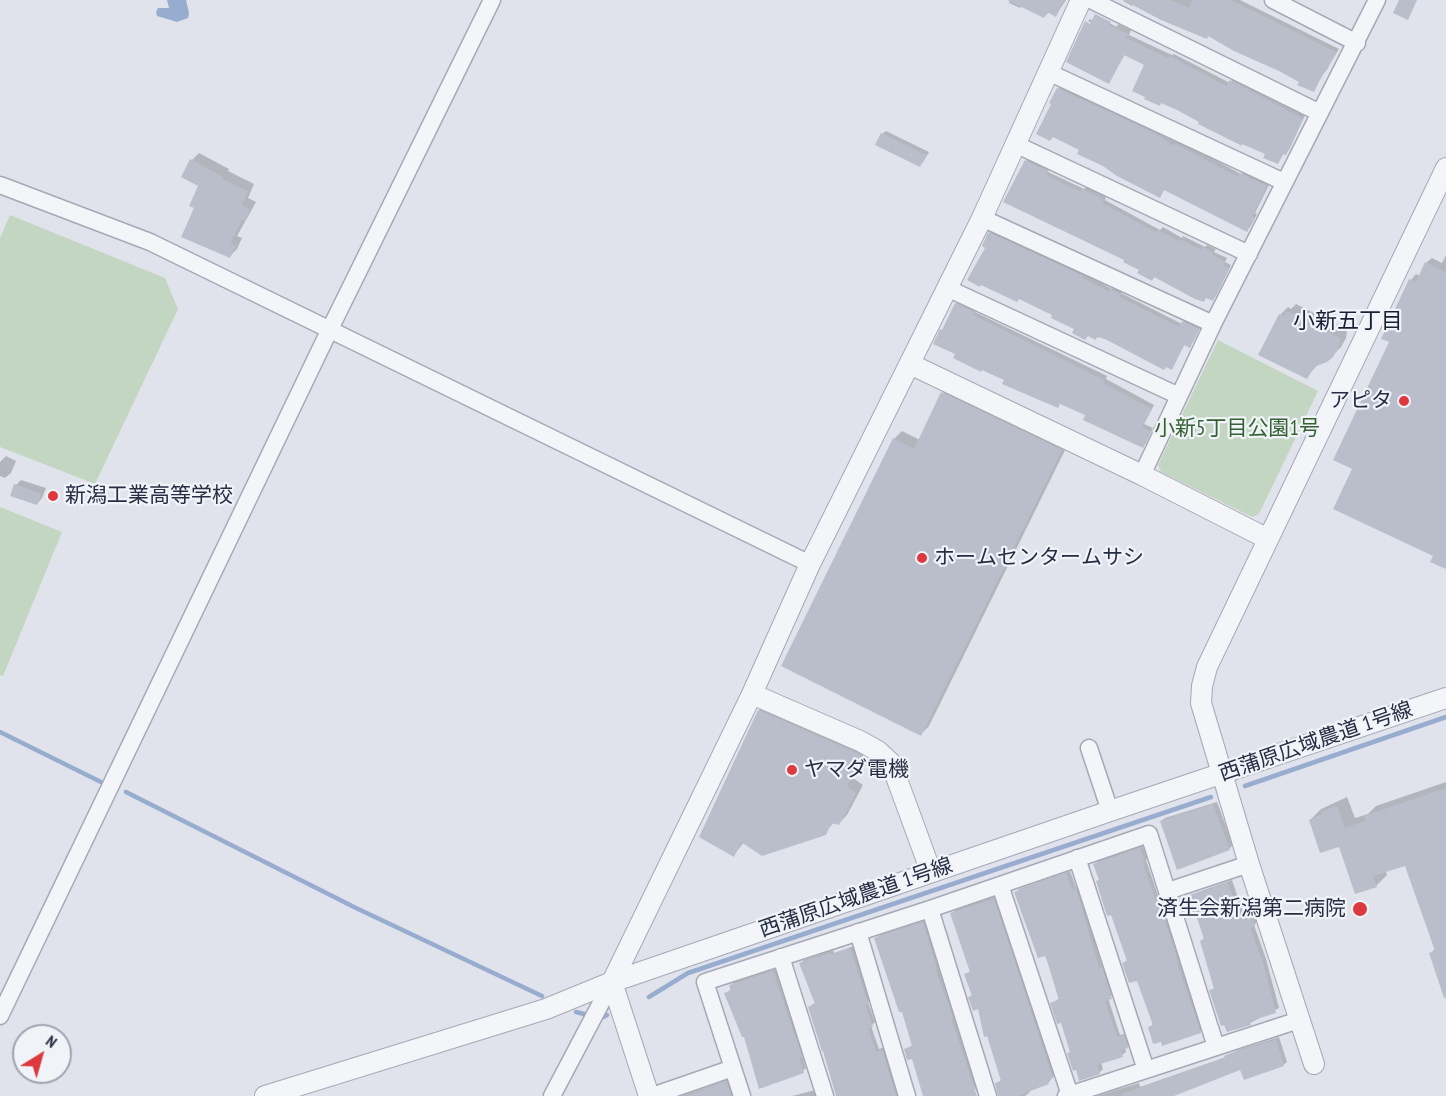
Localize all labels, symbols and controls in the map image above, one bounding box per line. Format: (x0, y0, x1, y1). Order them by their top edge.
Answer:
district label: 小新五丁目 (1293, 309, 1403, 335)
place label: アピタ (1329, 388, 1392, 414)
marker: アピタ (1397, 394, 1411, 408)
park label: 小新5丁目公園1号 (1154, 416, 1320, 442)
place label: 新潟工業高等学校 (65, 483, 233, 509)
marker: 新潟工業高等学校 (46, 489, 60, 503)
place label: ホームセンタームサシ (934, 545, 1144, 571)
marker: ホームセンタームサシ (915, 551, 929, 565)
street label: 西蒲原広域農道 1号線 (1216, 697, 1416, 787)
place label: ヤマダ電機 (804, 757, 909, 783)
marker: ヤマダ電機 (785, 763, 799, 777)
street label: 西蒲原広域農道 1号線 (756, 853, 956, 943)
place label: 済生会新潟第二病院 (1157, 896, 1346, 922)
marker: 済生会新潟第二病院 (1351, 900, 1369, 918)
north arrow (12, 1024, 72, 1084)
text: N (42, 1031, 61, 1052)

